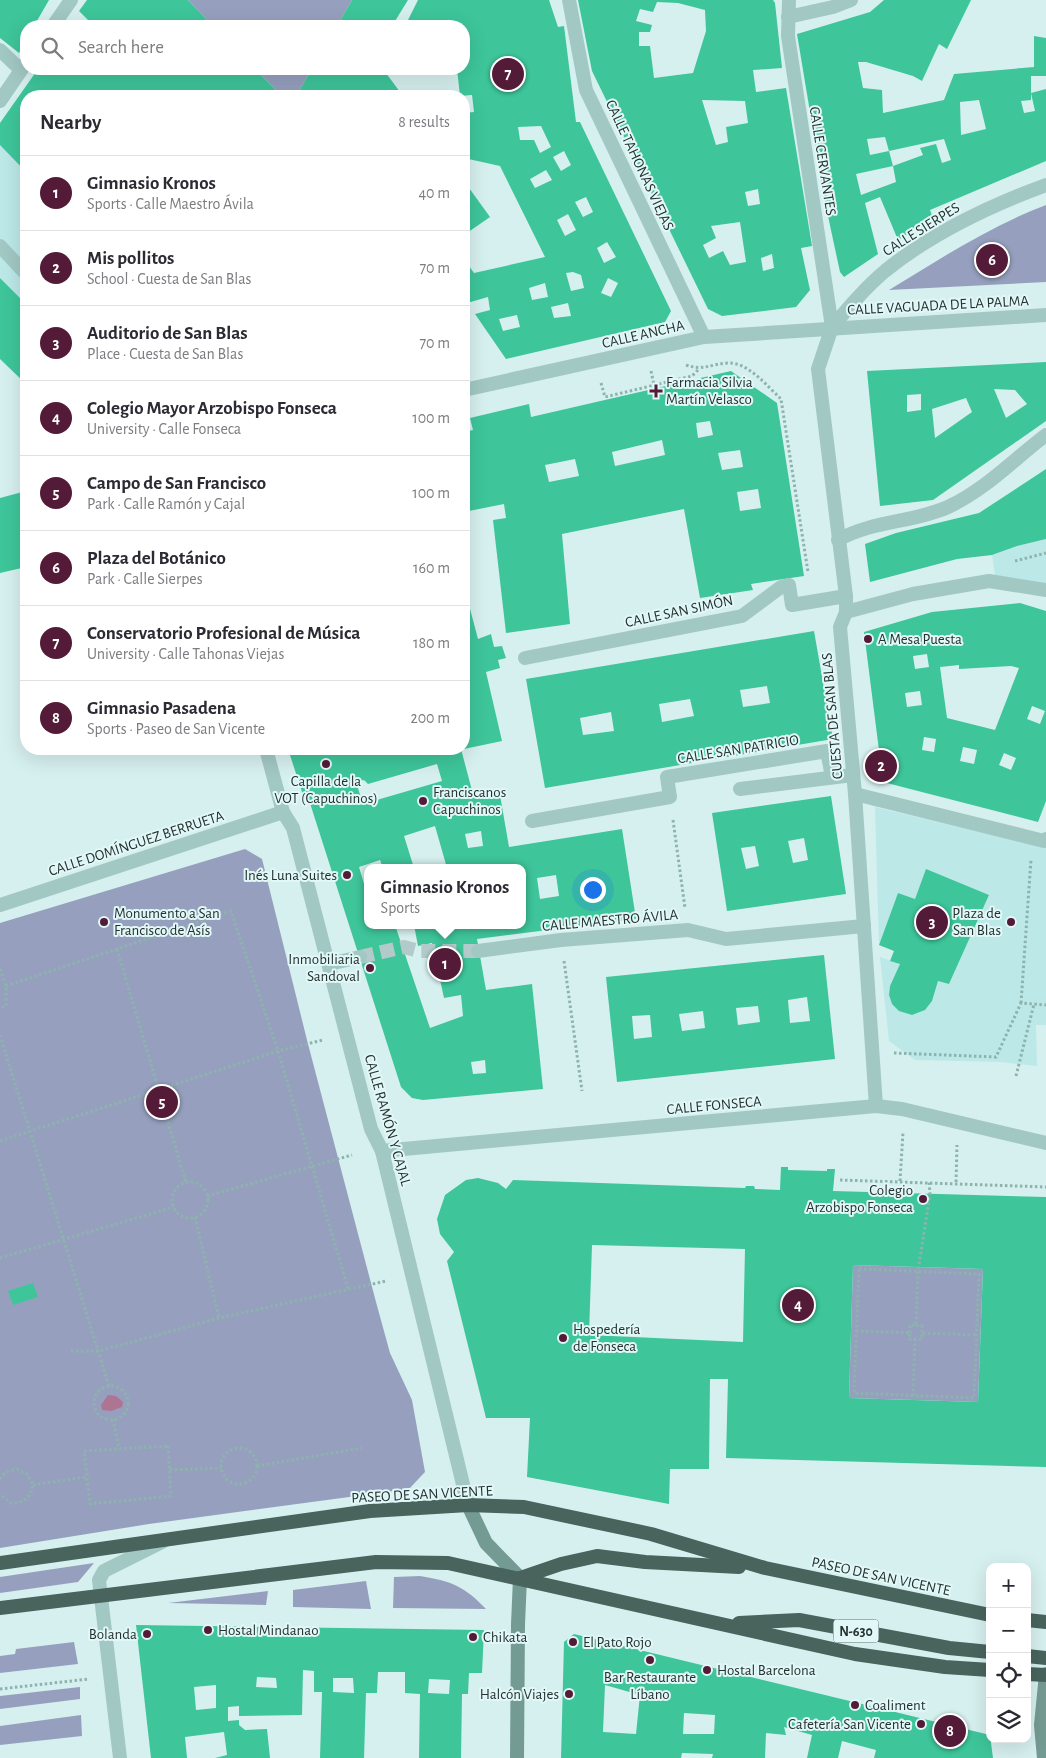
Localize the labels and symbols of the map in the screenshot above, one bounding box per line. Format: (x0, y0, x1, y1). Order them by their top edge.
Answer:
pin: 7 (492, 55, 524, 93)
street label: CALLE TAHONAS VIEJAS (603, 98, 676, 233)
street label: CALLE CERVANTES (806, 105, 839, 217)
street label: CALLE SIERPES (880, 200, 962, 259)
pin: 6 (976, 241, 1008, 279)
street label: CALLE VAGUADA DE LA PALMA (847, 293, 1030, 318)
street label: CALLE ANCHA (600, 318, 686, 351)
place label: Farmacia Silvia Martín Velasco (666, 375, 753, 407)
marker: Farmacia Silvia Martín Velasco (650, 385, 662, 397)
street label: CALLE SAN SIMÓN (623, 591, 734, 630)
place label: A Mesa Puesta (878, 632, 962, 647)
marker: A Mesa Puesta (862, 633, 874, 645)
street label: CUESTA DE SAN BLAS (819, 652, 845, 780)
street label: CALLE SAN PATRICIO (676, 732, 800, 766)
pin: 2 (865, 747, 897, 785)
marker: Capilla de la VOT (Capuchinos) (320, 758, 332, 770)
place label: Capilla de la VOT (Capuchinos) (274, 774, 378, 806)
place label: Franciscanos Capuchinos (433, 785, 506, 817)
marker: Franciscanos Capuchinos (417, 795, 429, 807)
street label: CALLE DOMÍNGUEZ BERRUETA (46, 806, 226, 879)
place label: Inés Luna Suites (244, 868, 337, 883)
marker: Inés Luna Suites (341, 869, 353, 881)
your location (580, 877, 606, 903)
pin: 3 (916, 903, 948, 941)
street label: CALLE MAESTRO ÁVILA (541, 905, 679, 934)
place label: Monumento a San Francisco de Asís (114, 906, 220, 938)
place label: Plaza de San Blas (952, 906, 1001, 938)
marker: Monumento a San Francisco de Asís (98, 916, 110, 928)
marker: Plaza de San Blas (1005, 916, 1017, 928)
pin: 1 (429, 945, 461, 983)
place label: Inmobiliaria Sandoval (288, 952, 360, 984)
marker: Inmobiliaria Sandoval (364, 962, 376, 974)
street label: CALLE RAMÓN Y CAJAL (362, 1052, 416, 1188)
pin: 5 (146, 1083, 178, 1121)
street label: CALLE FONSECA (666, 1094, 763, 1117)
place label: Colegio Arzobispo Fonseca (806, 1183, 913, 1215)
marker: Colegio Arzobispo Fonseca (917, 1193, 929, 1205)
pin: 4 (782, 1286, 814, 1324)
place label: Hospedería de Fonseca (573, 1322, 641, 1354)
marker: Hospedería de Fonseca (557, 1332, 569, 1344)
street label: PASEO DE SAN VICENTE (351, 1483, 493, 1506)
street label: PASEO DE SAN VICENTE (810, 1554, 952, 1599)
road number: N-630 (834, 1620, 878, 1642)
place label: Hostal Mindanao (218, 1623, 319, 1638)
marker: Hostal Mindanao (202, 1624, 214, 1636)
place label: Bolanda (89, 1627, 137, 1642)
marker: Bolanda (141, 1628, 153, 1640)
place label: Chikata (483, 1630, 527, 1645)
marker: Chikata (467, 1631, 479, 1643)
place label: El Pato Rojo (583, 1635, 652, 1650)
marker: El Pato Rojo (567, 1636, 579, 1648)
marker: Bar Restaurante Líbano (644, 1654, 656, 1666)
place label: Hostal Barcelona (717, 1663, 816, 1678)
marker: Hostal Barcelona (701, 1664, 713, 1676)
place label: Bar Restaurante Líbano (604, 1670, 696, 1702)
place label: Halcón Viajes (480, 1687, 559, 1702)
marker: Halcón Viajes (563, 1688, 575, 1700)
place label: Coaliment (865, 1698, 926, 1713)
marker: Coaliment (849, 1699, 861, 1711)
pin: 8 (934, 1712, 966, 1750)
place label: Cafetería San Vicente (788, 1717, 911, 1732)
marker: Cafetería San Vicente (915, 1718, 927, 1730)

